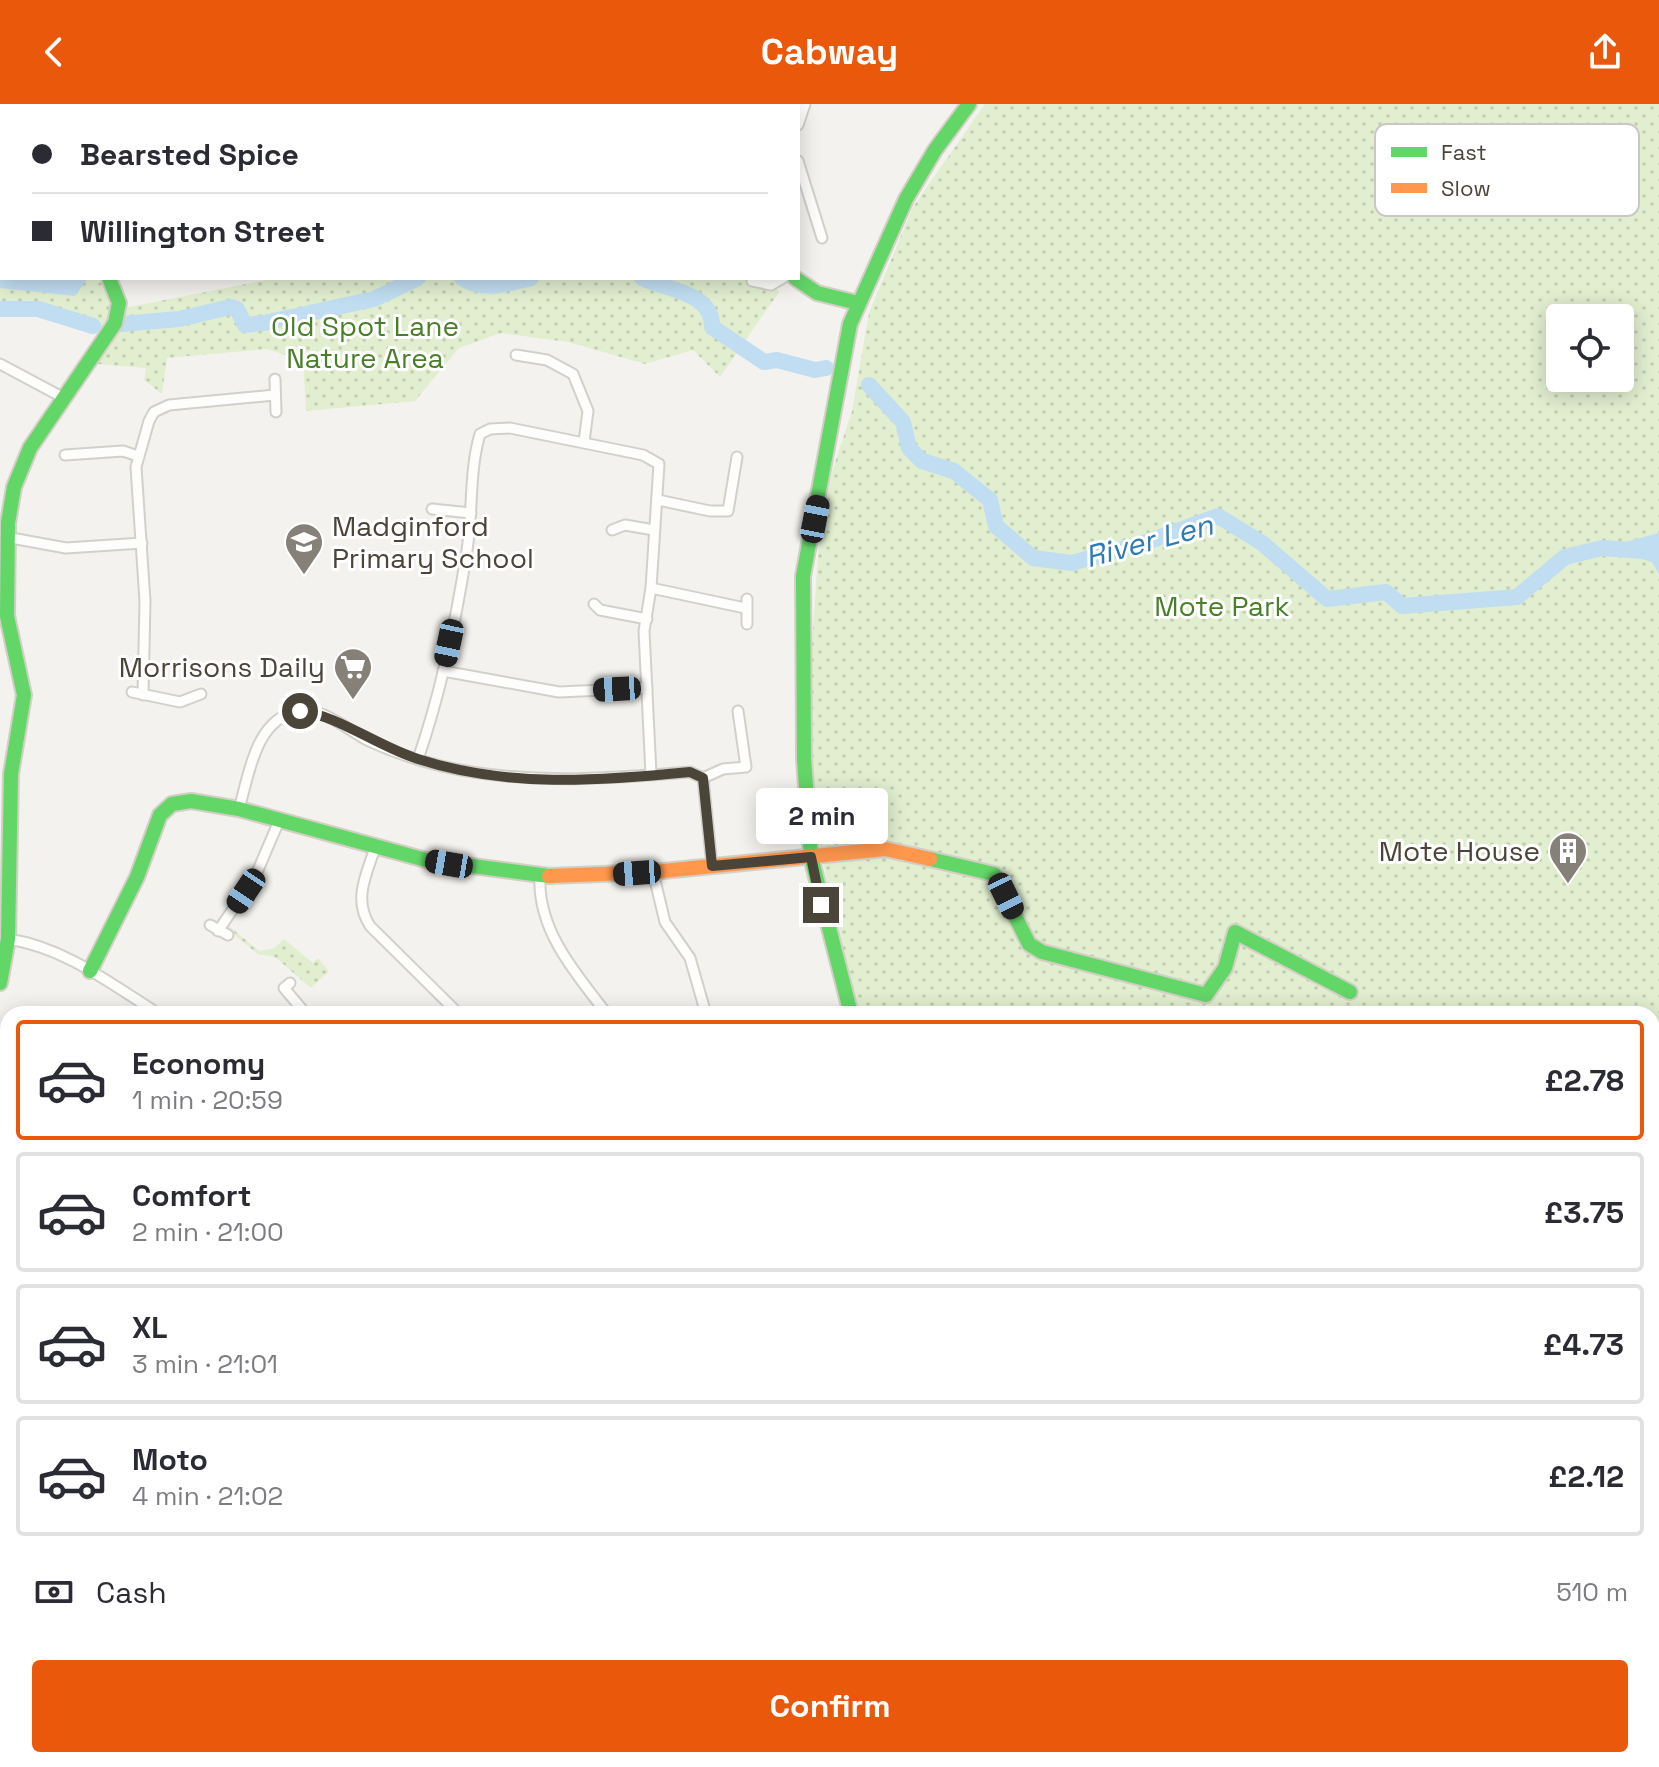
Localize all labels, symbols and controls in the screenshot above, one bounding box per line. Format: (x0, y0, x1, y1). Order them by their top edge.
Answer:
text: Cabway (761, 29, 898, 75)
icon: back (32, 30, 76, 74)
icon: share (1583, 30, 1627, 74)
legend (1375, 124, 1639, 216)
text: Bearsted Spice (80, 135, 299, 174)
text: Fast (1441, 138, 1487, 166)
text: Slow (1441, 174, 1491, 202)
text: Willington Street (80, 212, 325, 251)
map controls (1546, 304, 1634, 392)
button: locate (1546, 304, 1634, 392)
park label: Old Spot Lane Nature Area (271, 308, 459, 376)
car (799, 493, 831, 545)
water label: River Len (1081, 505, 1218, 576)
place label: Madginford Primary School (332, 508, 534, 576)
school or university icon: Madginford Primary School (283, 521, 325, 576)
park label: Mote Park (1154, 588, 1290, 624)
car (432, 617, 466, 669)
supermarket icon: Morrisons Daily (332, 646, 374, 701)
place label: Morrisons Daily (119, 649, 325, 685)
car (592, 676, 642, 702)
route start (282, 693, 318, 729)
callout: 2 min (755, 789, 887, 845)
text: 2 min (788, 799, 856, 833)
building icon: Mote House (1547, 830, 1589, 885)
place label: Mote House (1379, 833, 1540, 869)
car (423, 848, 475, 880)
car (612, 859, 662, 887)
car (223, 864, 269, 918)
car (985, 869, 1027, 923)
route end (803, 887, 839, 923)
icon: car (36, 1044, 108, 1116)
text: Economy (132, 1044, 265, 1083)
text: £2.78 (1545, 1061, 1624, 1100)
text: 1 min · 20:59 (132, 1083, 283, 1117)
icon: car (36, 1176, 108, 1248)
text: Comfort (132, 1176, 251, 1215)
text: £3.75 (1544, 1193, 1624, 1232)
text: 2 min · 21:00 (132, 1215, 284, 1249)
icon: car (36, 1308, 108, 1380)
text: XL (132, 1308, 168, 1347)
text: £4.73 (1543, 1325, 1624, 1364)
text: 3 min · 21:01 (132, 1347, 278, 1381)
icon: car (36, 1440, 108, 1512)
text: Moto (132, 1440, 208, 1479)
text: £2.12 (1548, 1457, 1624, 1496)
text: 4 min · 21:02 (132, 1479, 283, 1513)
icon: cash (32, 1570, 76, 1614)
text: Cash (96, 1573, 167, 1612)
text: 510 m (1556, 1575, 1628, 1609)
button: Confirm (32, 1660, 1628, 1752)

